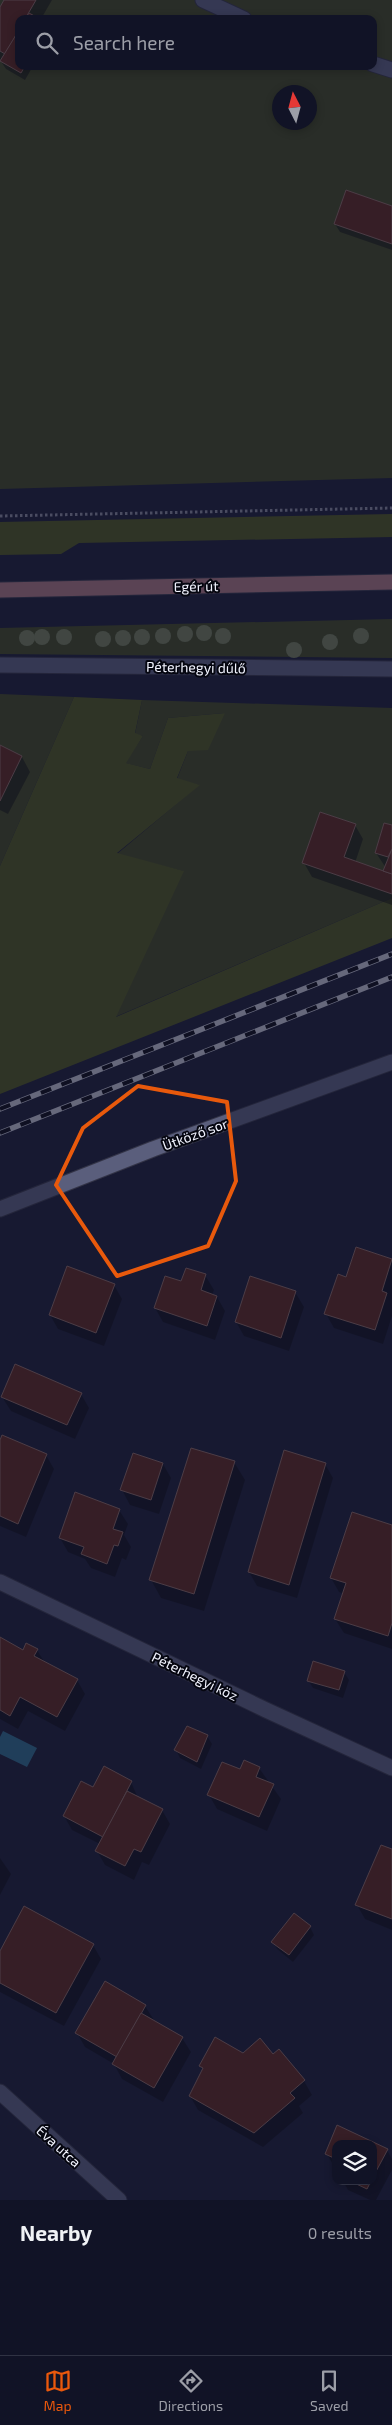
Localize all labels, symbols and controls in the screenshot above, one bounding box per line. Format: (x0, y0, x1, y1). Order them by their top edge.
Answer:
search box (15, 15, 377, 70)
icon: search (33, 29, 61, 57)
text: Search here (73, 31, 175, 54)
north arrow (272, 85, 317, 130)
street label: Egér út (173, 577, 219, 595)
street label: Péterhegyi dűlő (146, 658, 246, 676)
street label: Ütköző sor (160, 1114, 230, 1154)
street label: Péterhegyi köz (149, 1648, 241, 1704)
street label: Éva utca (33, 2122, 85, 2170)
map controls (332, 2140, 377, 2185)
button: layers (332, 2140, 377, 2185)
text: Nearby (20, 2220, 92, 2245)
text: 0 results (308, 2223, 372, 2242)
tab: Map (43, 2367, 72, 2414)
tab: Directions (159, 2367, 223, 2414)
tab: Saved (310, 2367, 349, 2414)

